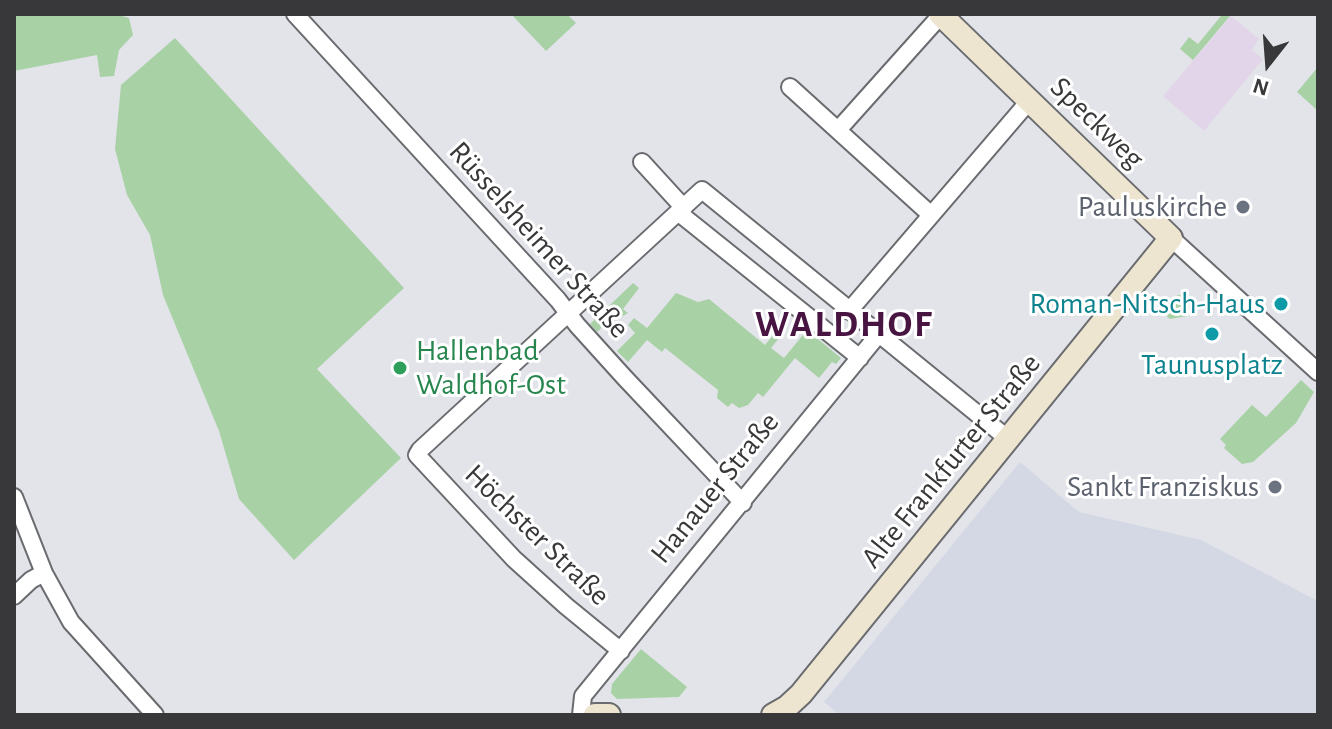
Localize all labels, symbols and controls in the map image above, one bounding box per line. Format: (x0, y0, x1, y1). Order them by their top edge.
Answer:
north arrow (1228, 24, 1308, 104)
street label: Speckweg (1043, 70, 1151, 176)
text: N (1250, 74, 1272, 100)
street label: Rüsselsheimer Straße (441, 134, 637, 346)
place label: Pauluskirche (1078, 189, 1227, 225)
marker: Pauluskirche (1234, 198, 1252, 216)
place label: Roman-Nitsch-Haus (1030, 286, 1265, 322)
marker: Roman-Nitsch-Haus (1272, 295, 1290, 313)
district label: WALDHOF (755, 302, 933, 348)
marker: Taunusplatz (1203, 325, 1221, 343)
place label: Hallenbad Waldhof-Ost (416, 333, 566, 404)
street label: Alte Frankfurter Straße (853, 346, 1049, 576)
place label: Taunusplatz (1141, 347, 1283, 383)
marker: Hallenbad Waldhof-Ost (391, 359, 409, 377)
street label: Hanauer Straße (643, 405, 787, 571)
street label: Höchster Straße (457, 457, 617, 613)
place label: Sankt Franziskus (1067, 469, 1259, 505)
marker: Sankt Franziskus (1266, 478, 1284, 496)

